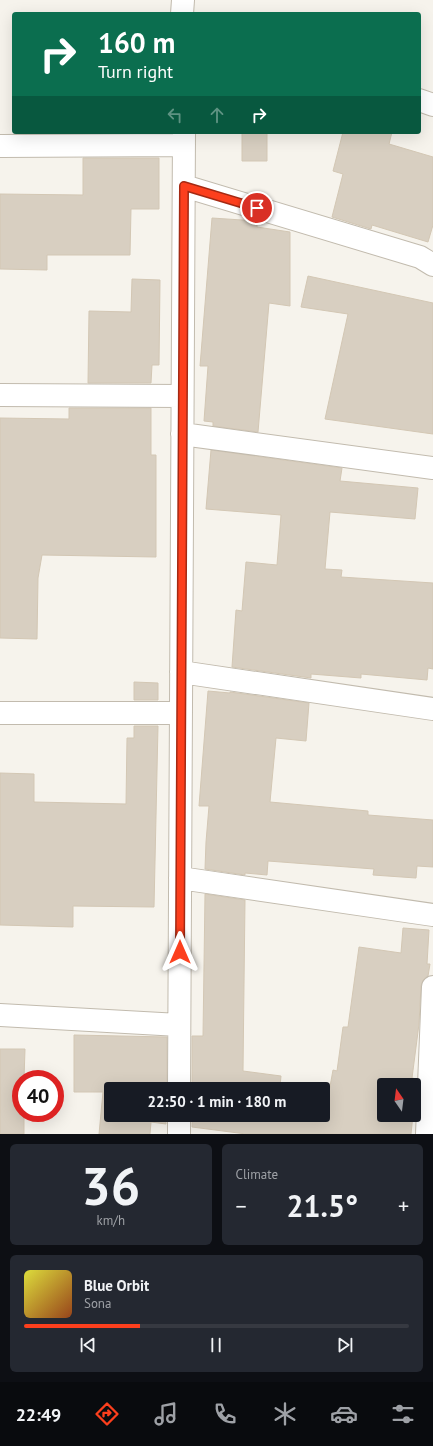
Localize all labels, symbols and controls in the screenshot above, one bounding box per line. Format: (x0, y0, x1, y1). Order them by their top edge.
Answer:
text: 160 m (98, 24, 175, 61)
icon: right (32, 28, 84, 80)
text: Turn right (98, 60, 173, 83)
icon: left (164, 104, 186, 126)
icon: ahead (206, 104, 228, 126)
icon: right (248, 104, 270, 126)
pin (240, 191, 274, 225)
icon: arrive (246, 197, 268, 219)
position arrow (159, 931, 201, 973)
speed limit sign: 40 (12, 1070, 64, 1122)
north arrow (377, 1078, 421, 1122)
map controls (377, 1078, 421, 1122)
text: 22:50 · 1 min · 180 m (148, 1092, 286, 1111)
text: 36 (81, 1152, 140, 1219)
text: Climate (236, 1166, 278, 1183)
text: 21.5° (286, 1186, 358, 1225)
text: − (236, 1192, 247, 1220)
text: + (398, 1192, 409, 1220)
text: km/h (97, 1212, 125, 1229)
text: Blue Orbit (84, 1276, 149, 1295)
text: Sona (84, 1295, 111, 1312)
icon: previous (77, 1334, 99, 1356)
icon: pause (205, 1334, 227, 1356)
icon: next (334, 1334, 356, 1356)
icon: directions (93, 1400, 121, 1428)
icon: music (152, 1400, 180, 1428)
icon: phone (211, 1400, 239, 1428)
icon: climate (271, 1400, 299, 1428)
icon: car (330, 1400, 358, 1428)
icon: filters (389, 1400, 417, 1428)
text: 22:49 (16, 1403, 61, 1426)

